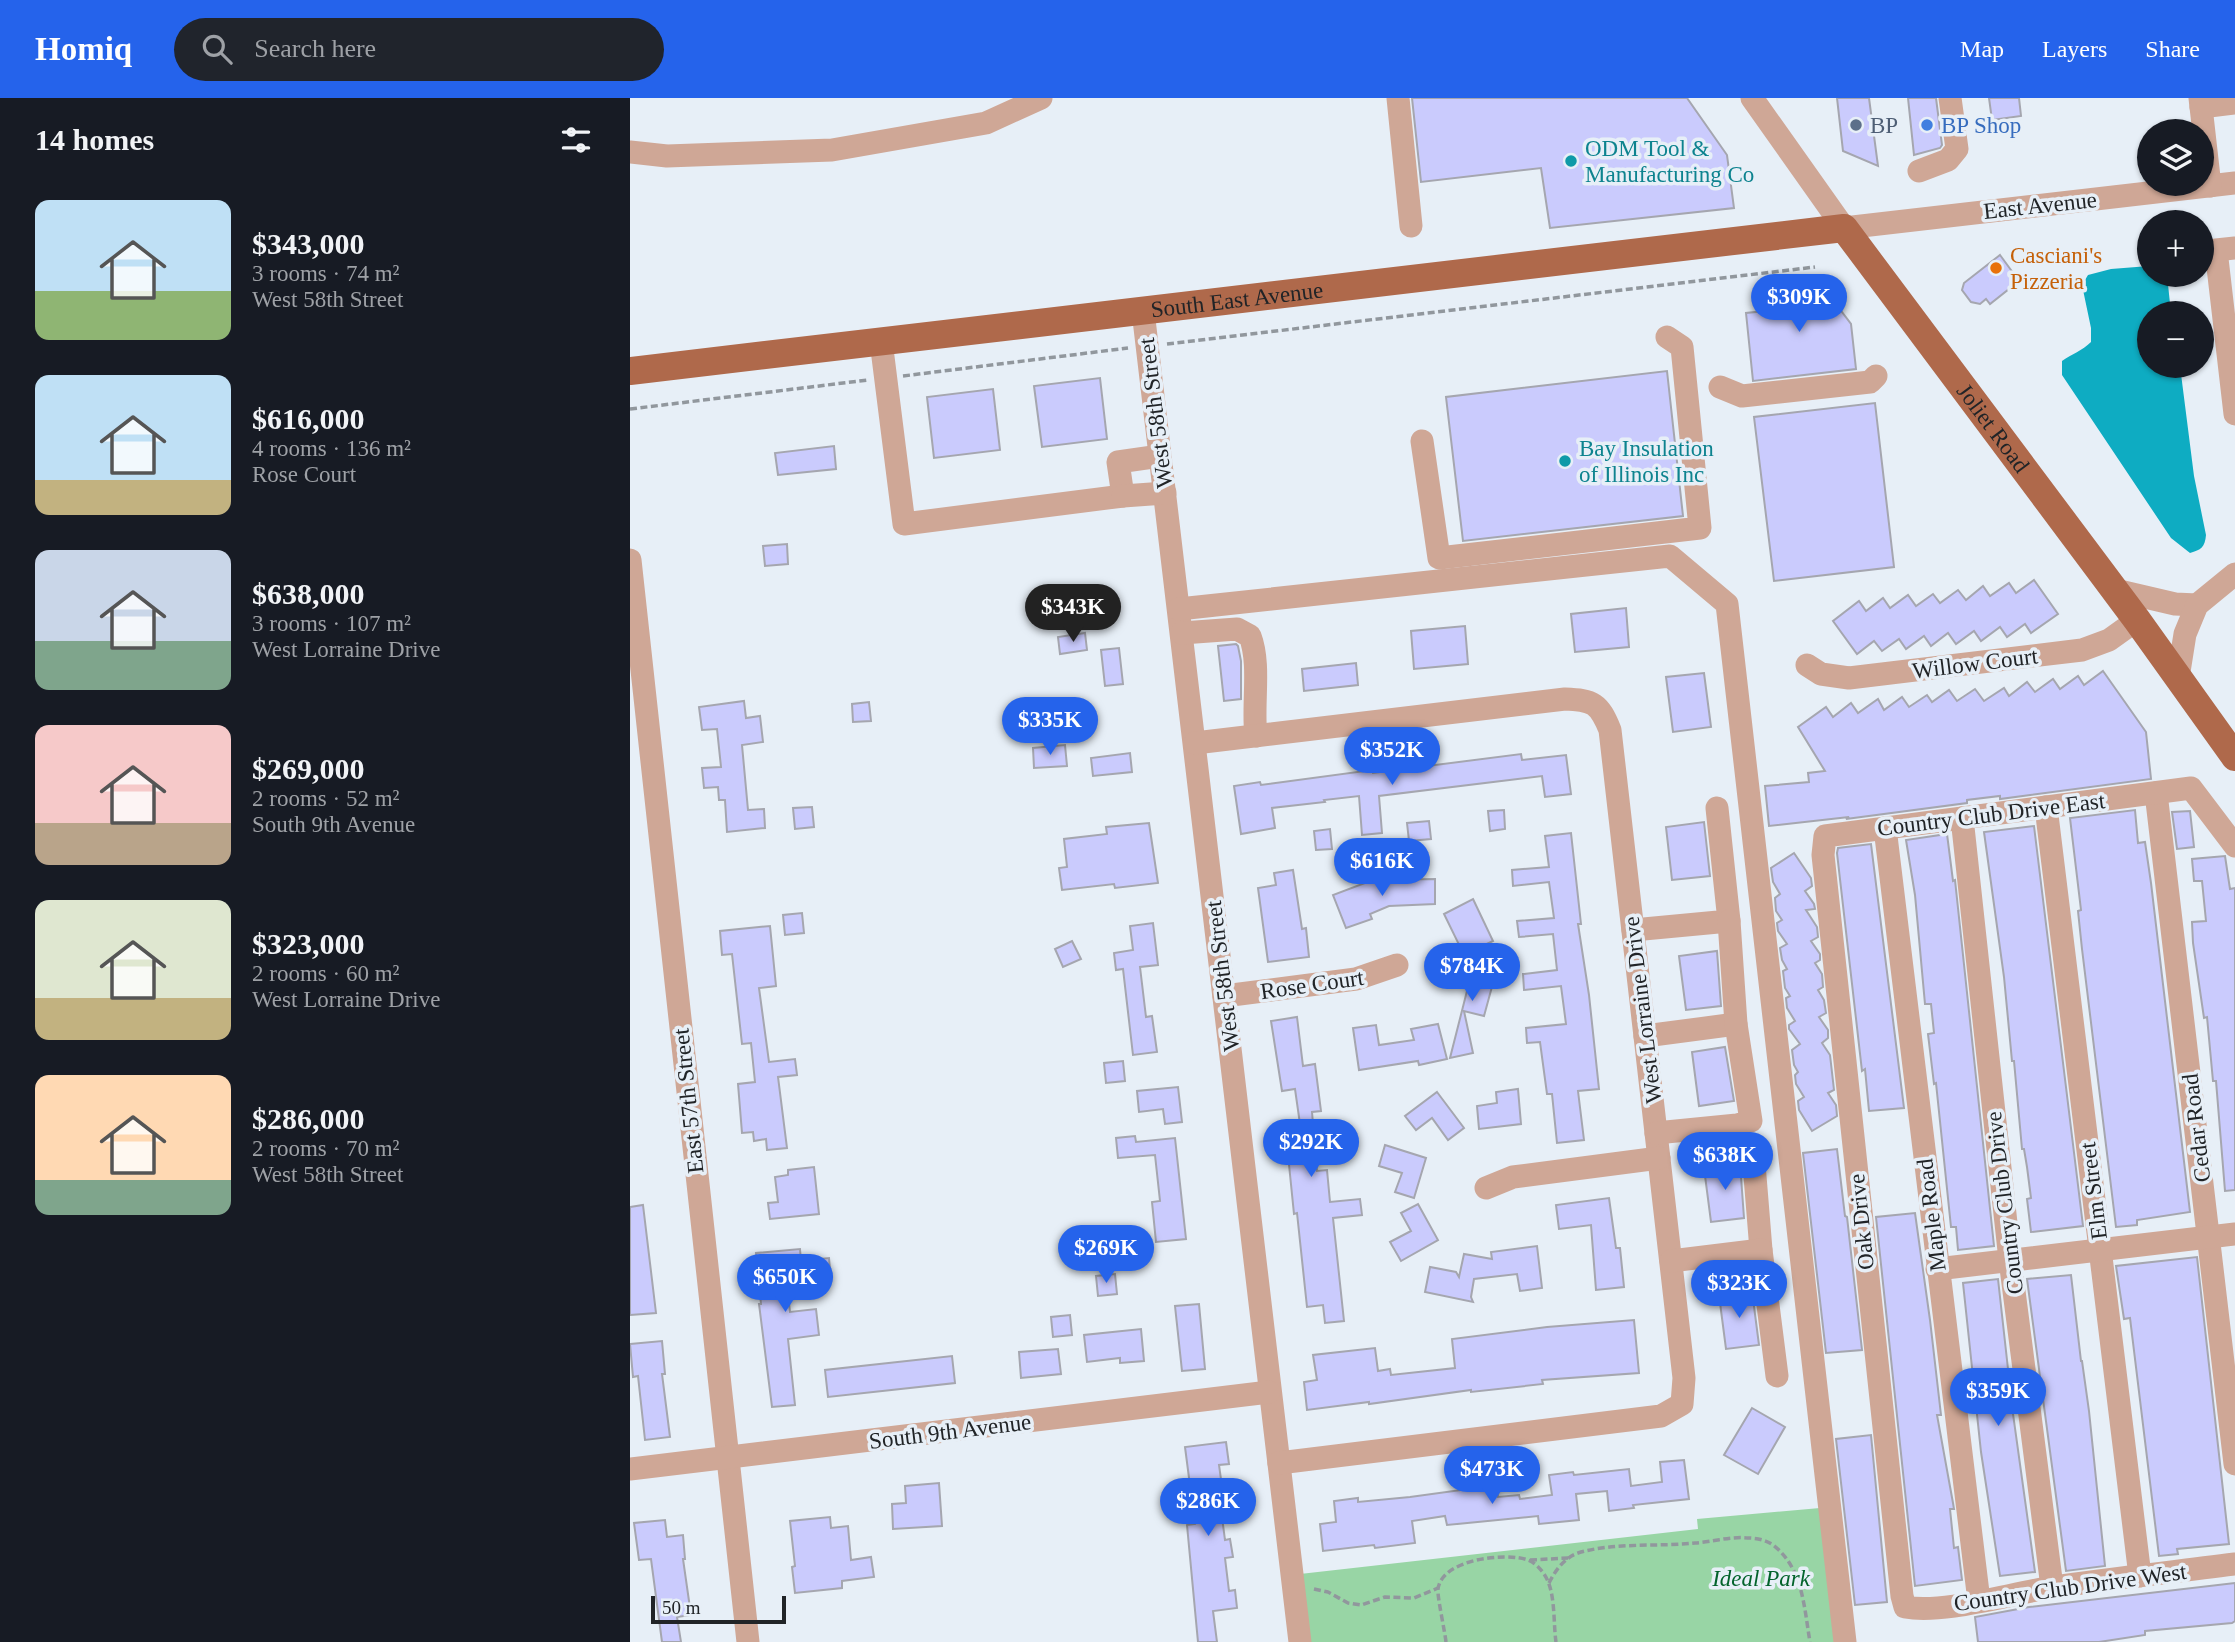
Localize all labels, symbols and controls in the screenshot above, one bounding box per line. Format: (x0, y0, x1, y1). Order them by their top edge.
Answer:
search box (174, 18, 664, 81)
icon: search (198, 30, 236, 68)
text: Homiq (35, 31, 132, 67)
text: Search here (254, 34, 376, 63)
text: Map (1960, 36, 2004, 62)
text: Layers (2042, 36, 2107, 62)
text: Share (2145, 36, 2200, 62)
place label: BP (1870, 113, 1898, 138)
place label: BP Shop (1941, 113, 2021, 138)
marker: BP (1848, 117, 1864, 133)
marker: BP Shop (1919, 117, 1935, 133)
map controls (2137, 119, 2214, 378)
button: layers (2137, 119, 2214, 196)
icon: filters (557, 121, 595, 159)
text: 14 homes (35, 123, 154, 156)
place label: ODM Tool & Manufacturing Co (1585, 136, 1754, 187)
marker: ODM Tool & Manufacturing Co (1563, 153, 1579, 169)
street label: East Avenue (1982, 187, 2098, 224)
button: + (2137, 210, 2214, 287)
text: $343,000 (252, 227, 365, 260)
icon: home (91, 228, 175, 312)
place label: Casciani's Pizzeria (2010, 243, 2102, 294)
marker: Casciani's Pizzeria (1988, 260, 2004, 276)
text: 3 rooms · 74 m² (252, 261, 399, 286)
pin: $309K (1750, 274, 1848, 334)
street label: South East Avenue (1149, 277, 1324, 323)
text: $309K (1767, 284, 1831, 309)
text: West 58th Street (252, 287, 403, 312)
button: − (2137, 301, 2214, 378)
street label: West 58th Street (1134, 336, 1177, 490)
street label: Joliet Road (1952, 379, 2035, 478)
text: $616,000 (252, 402, 365, 435)
icon: home (91, 403, 175, 487)
text: 4 rooms · 136 m² (252, 436, 411, 461)
place label: Bay Insulation of Illinois Inc (1579, 436, 1714, 487)
marker: Bay Insulation of Illinois Inc (1557, 453, 1573, 469)
text: Rose Court (252, 462, 356, 487)
text: $638,000 (252, 577, 365, 610)
icon: home (91, 578, 175, 662)
pin: $343K (1024, 584, 1122, 644)
text: $343K (1041, 594, 1105, 619)
text: 3 rooms · 107 m² (252, 611, 411, 636)
text: West Lorraine Drive (252, 637, 440, 662)
street label: Willow Court (1911, 643, 2040, 684)
pin: $335K (1001, 698, 1099, 757)
text: $335K (1018, 707, 1082, 732)
pin: $352K (1343, 728, 1441, 787)
text: $352K (1360, 737, 1424, 762)
text: $269,000 (252, 752, 365, 785)
icon: home (91, 753, 175, 837)
text: 2 rooms · 52 m² (252, 786, 399, 811)
street label: Country Club Drive East (1876, 788, 2107, 841)
text: South 9th Avenue (252, 812, 415, 837)
pin: $616K (1333, 838, 1431, 898)
text: $616K (1350, 848, 1414, 873)
street label: West 58th Street (1201, 899, 1244, 1053)
street label: West Lorraine Drive (1619, 915, 1666, 1105)
text: $323,000 (252, 927, 365, 960)
icon: home (91, 928, 175, 1012)
pin: $784K (1423, 944, 1521, 1003)
text: $784K (1440, 953, 1504, 978)
text: 2 rooms · 60 m² (252, 961, 399, 986)
street label: Rose Court (1259, 965, 1366, 1004)
text: West Lorraine Drive (252, 987, 440, 1012)
street label: East 57th Street (668, 1027, 709, 1175)
street label: Cedar Road (2177, 1072, 2216, 1184)
text: $286,000 (252, 1102, 365, 1135)
icon: home (91, 1103, 175, 1187)
street label: Country Club Drive (1981, 1110, 2028, 1296)
pin: $292K (1262, 1119, 1360, 1179)
text: $292K (1279, 1129, 1343, 1154)
pin: $638K (1676, 1132, 1774, 1192)
text: 2 rooms · 70 m² (252, 1136, 399, 1161)
street label: Elm Street (2075, 1140, 2112, 1241)
text: $638K (1693, 1142, 1757, 1167)
street label: Maple Road (1912, 1157, 1951, 1273)
text: West 58th Street (252, 1162, 403, 1187)
street label: Oak Drive (1844, 1173, 1879, 1271)
pin: $269K (1057, 1226, 1155, 1285)
text: $269K (1074, 1235, 1138, 1260)
pin: $650K (736, 1254, 834, 1314)
pin: $323K (1690, 1260, 1788, 1320)
text: $650K (753, 1264, 817, 1289)
text: $323K (1707, 1270, 1771, 1295)
pin: $359K (1949, 1368, 2047, 1428)
text: $359K (1966, 1378, 2030, 1403)
street label: South 9th Avenue (868, 1409, 1033, 1454)
pin: $473K (1443, 1446, 1541, 1506)
text: $473K (1460, 1456, 1524, 1481)
pin: $286K (1159, 1478, 1257, 1538)
text: $286K (1176, 1488, 1240, 1513)
street label: Country Club Drive West (1952, 1559, 2189, 1616)
park label: Ideal Park (1711, 1566, 1811, 1591)
scale bar (651, 1593, 786, 1625)
text: 50 m (662, 1597, 701, 1618)

